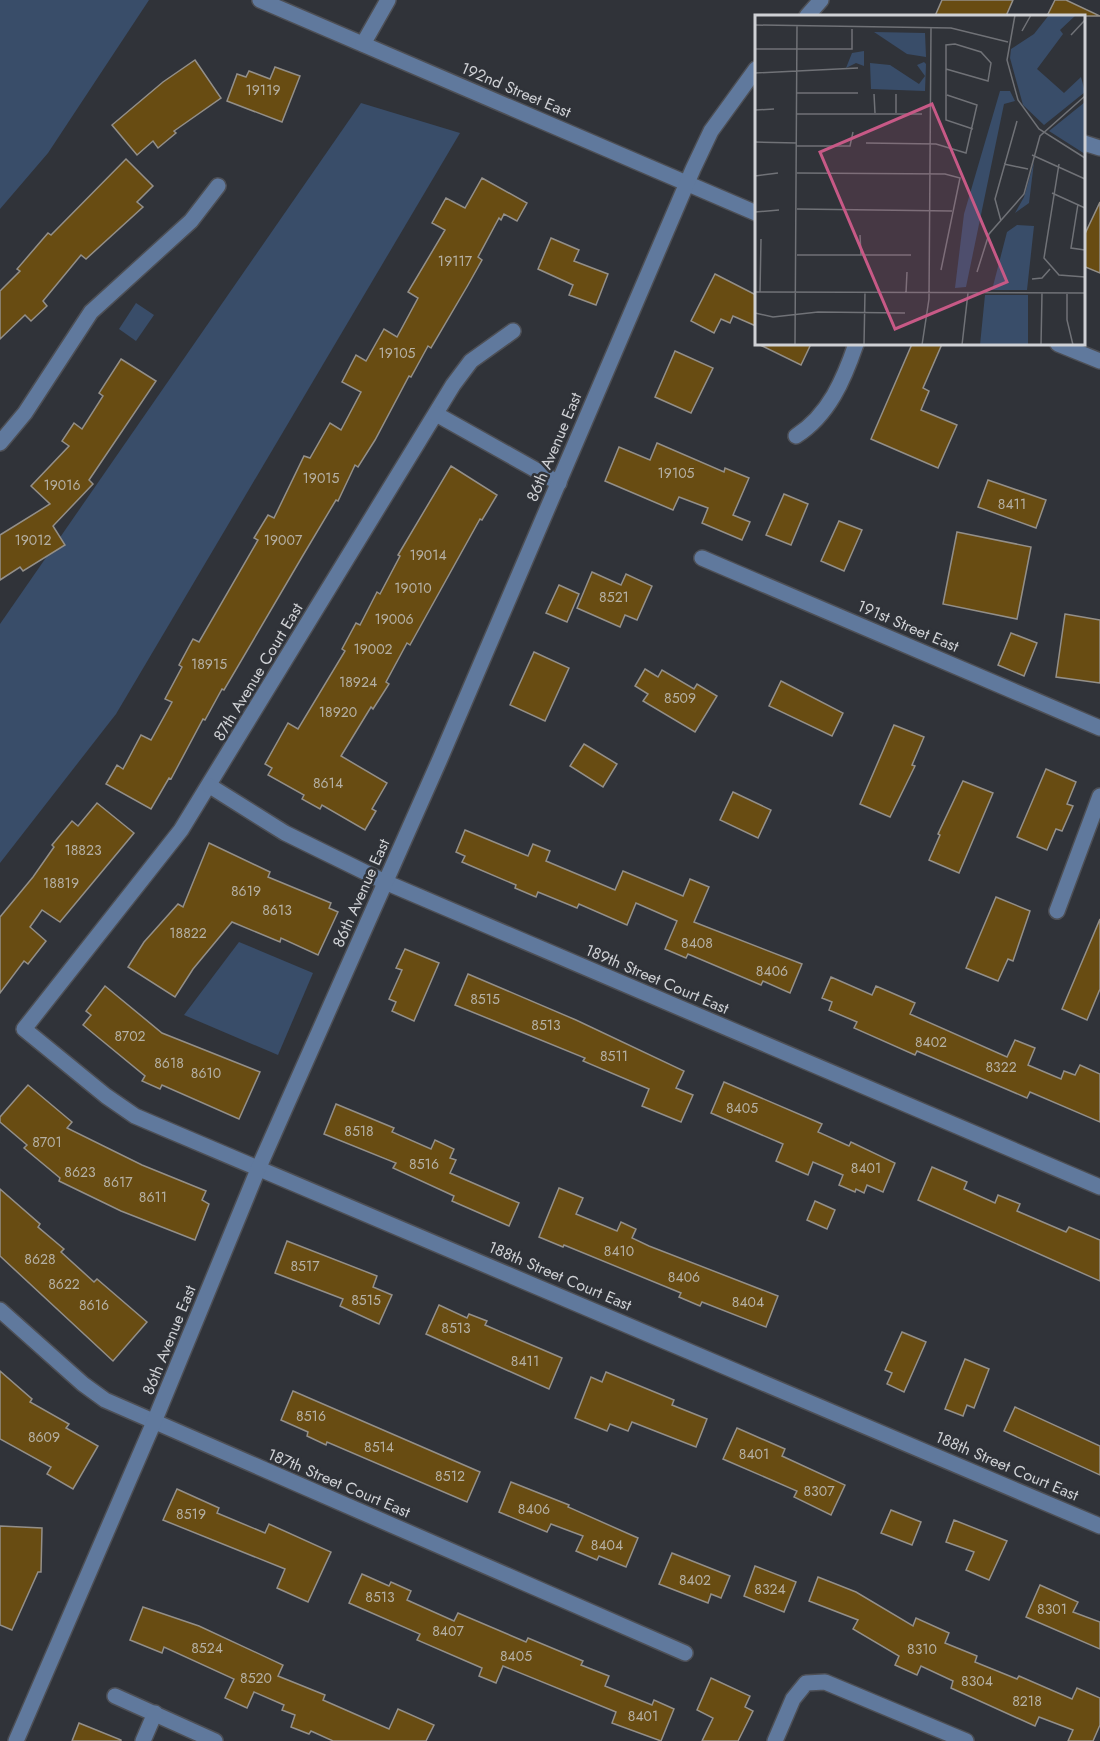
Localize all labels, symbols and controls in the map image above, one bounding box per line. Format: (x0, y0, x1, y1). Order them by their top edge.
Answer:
inset map (755, 15, 1085, 345)
street label: 192nd Street East (457, 56, 575, 124)
house number: 19119 (245, 80, 281, 100)
house number: 19117 (438, 251, 473, 271)
house number: 19105 (379, 343, 416, 363)
street label: 86th Avenue East (521, 389, 587, 505)
house number: 19105 (658, 463, 695, 483)
house number: 19015 (303, 468, 340, 488)
house number: 19016 (43, 475, 81, 495)
house number: 8411 (998, 494, 1026, 514)
house number: 19012 (14, 530, 52, 550)
house number: 19007 (264, 530, 303, 550)
house number: 19014 (409, 545, 447, 565)
house number: 19010 (394, 578, 432, 598)
house number: 8521 (599, 587, 629, 607)
street label: 191st Street East (854, 594, 963, 658)
street label: 87th Avenue Court East (208, 598, 309, 745)
house number: 19006 (374, 609, 414, 629)
house number: 19002 (353, 639, 393, 659)
house number: 18915 (191, 654, 227, 674)
house number: 18924 (339, 672, 377, 692)
house number: 8509 (664, 688, 696, 708)
house number: 18920 (319, 702, 357, 722)
house number: 8614 (313, 773, 343, 793)
street label: 86th Avenue East (327, 835, 395, 951)
house number: 18823 (64, 840, 102, 860)
house number: 18819 (43, 873, 79, 893)
house number: 8619 (231, 881, 261, 901)
house number: 8613 (262, 900, 292, 920)
house number: 18822 (169, 923, 207, 943)
house number: 8408 (681, 933, 713, 953)
street label: 189th Street Court East (582, 938, 733, 1020)
house number: 8406 (756, 961, 788, 981)
house number: 8515 (470, 989, 500, 1009)
house number: 8513 (531, 1015, 561, 1035)
house number: 8702 (114, 1026, 146, 1046)
house number: 8402 (915, 1032, 947, 1052)
house number: 8511 (600, 1046, 628, 1066)
house number: 8618 (154, 1053, 184, 1073)
house number: 8322 (985, 1057, 1017, 1077)
house number: 8610 (191, 1063, 221, 1083)
house number: 8405 (726, 1098, 758, 1118)
house number: 8518 (344, 1121, 374, 1141)
house number: 8701 (32, 1132, 62, 1152)
house number: 8516 (409, 1154, 439, 1174)
house number: 8401 (851, 1158, 881, 1178)
house number: 8623 (64, 1162, 96, 1182)
house number: 8617 (103, 1172, 133, 1192)
house number: 8611 (139, 1187, 167, 1207)
street label: 188th Street Court East (485, 1235, 635, 1317)
house number: 8410 (604, 1241, 634, 1261)
house number: 8628 (24, 1249, 56, 1269)
house number: 8517 (290, 1256, 320, 1276)
house number: 8406 (668, 1267, 700, 1287)
house number: 8622 (48, 1274, 80, 1294)
street label: 86th Avenue East (137, 1282, 202, 1398)
house number: 8515 (351, 1290, 381, 1310)
house number: 8404 (732, 1292, 764, 1312)
house number: 8616 (79, 1295, 109, 1315)
house number: 8513 (441, 1318, 471, 1338)
house number: 8411 (511, 1351, 539, 1371)
house number: 8516 (296, 1406, 326, 1426)
street label: 188th Street Court East (932, 1425, 1082, 1507)
house number: 8609 (28, 1427, 60, 1447)
house number: 8514 (364, 1437, 394, 1457)
street label: 187th Street Court East (264, 1442, 414, 1524)
house number: 8401 (739, 1444, 769, 1464)
house number: 8512 (435, 1466, 465, 1486)
house number: 8307 (803, 1481, 835, 1501)
house number: 8406 (518, 1499, 550, 1519)
house number: 8519 (176, 1504, 206, 1524)
house number: 8404 (591, 1535, 623, 1555)
house number: 8402 (679, 1570, 711, 1590)
house number: 8324 (754, 1579, 786, 1599)
house number: 8513 (365, 1587, 395, 1607)
house number: 8301 (1037, 1599, 1067, 1619)
house number: 8407 (432, 1621, 464, 1641)
house number: 8524 (191, 1638, 223, 1658)
house number: 8310 (907, 1639, 937, 1659)
house number: 8405 (500, 1646, 532, 1666)
house number: 8520 (240, 1668, 272, 1688)
house number: 8304 (961, 1671, 993, 1691)
house number: 8218 (1012, 1691, 1042, 1711)
house number: 8401 (628, 1706, 658, 1726)

